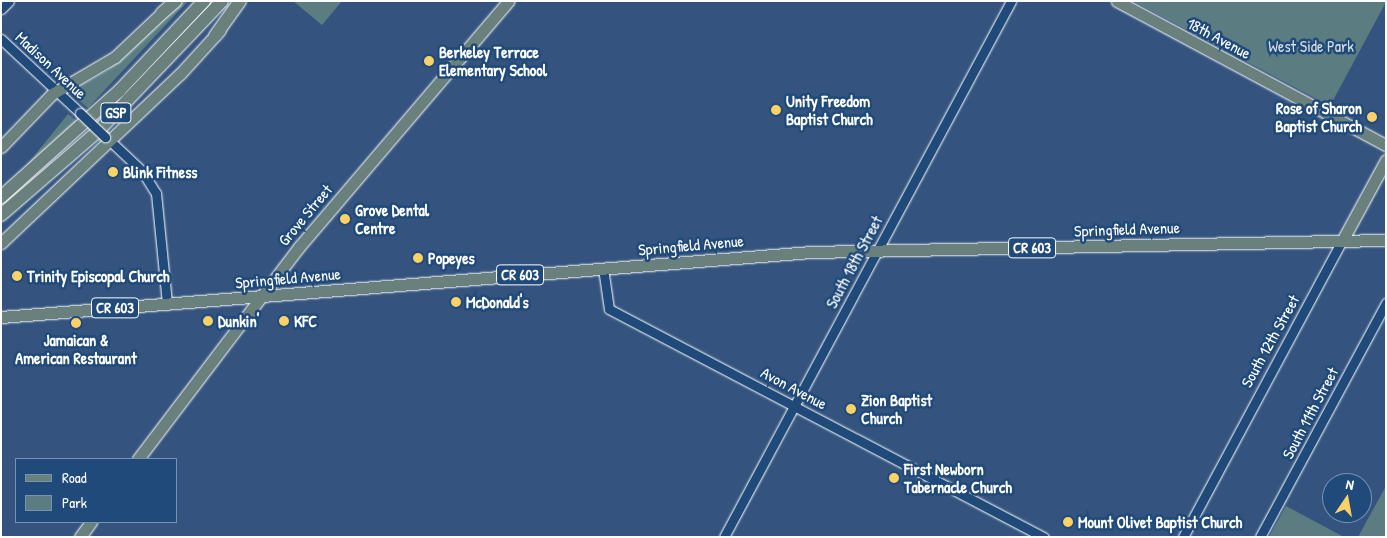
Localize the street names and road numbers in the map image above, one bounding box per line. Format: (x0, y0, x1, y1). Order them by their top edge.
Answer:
street label: 18th Avenue (1184, 13, 1254, 63)
street label: Madison Avenue (12, 27, 90, 103)
road number: GSP (100, 100, 132, 126)
street label: Grove Street (274, 180, 336, 250)
street label: South 18th Street (822, 212, 886, 312)
street label: Springfield Avenue (1074, 218, 1180, 240)
street label: Springfield Avenue (637, 231, 745, 259)
road number: CR 603 (1007, 236, 1057, 260)
road number: CR 603 (495, 262, 545, 288)
street label: Springfield Avenue (234, 264, 342, 292)
street label: South 12th Street (1237, 292, 1303, 390)
road number: CR 603 (90, 296, 140, 320)
street label: Avon Avenue (758, 363, 830, 413)
street label: South 11th Street (1278, 364, 1342, 462)

